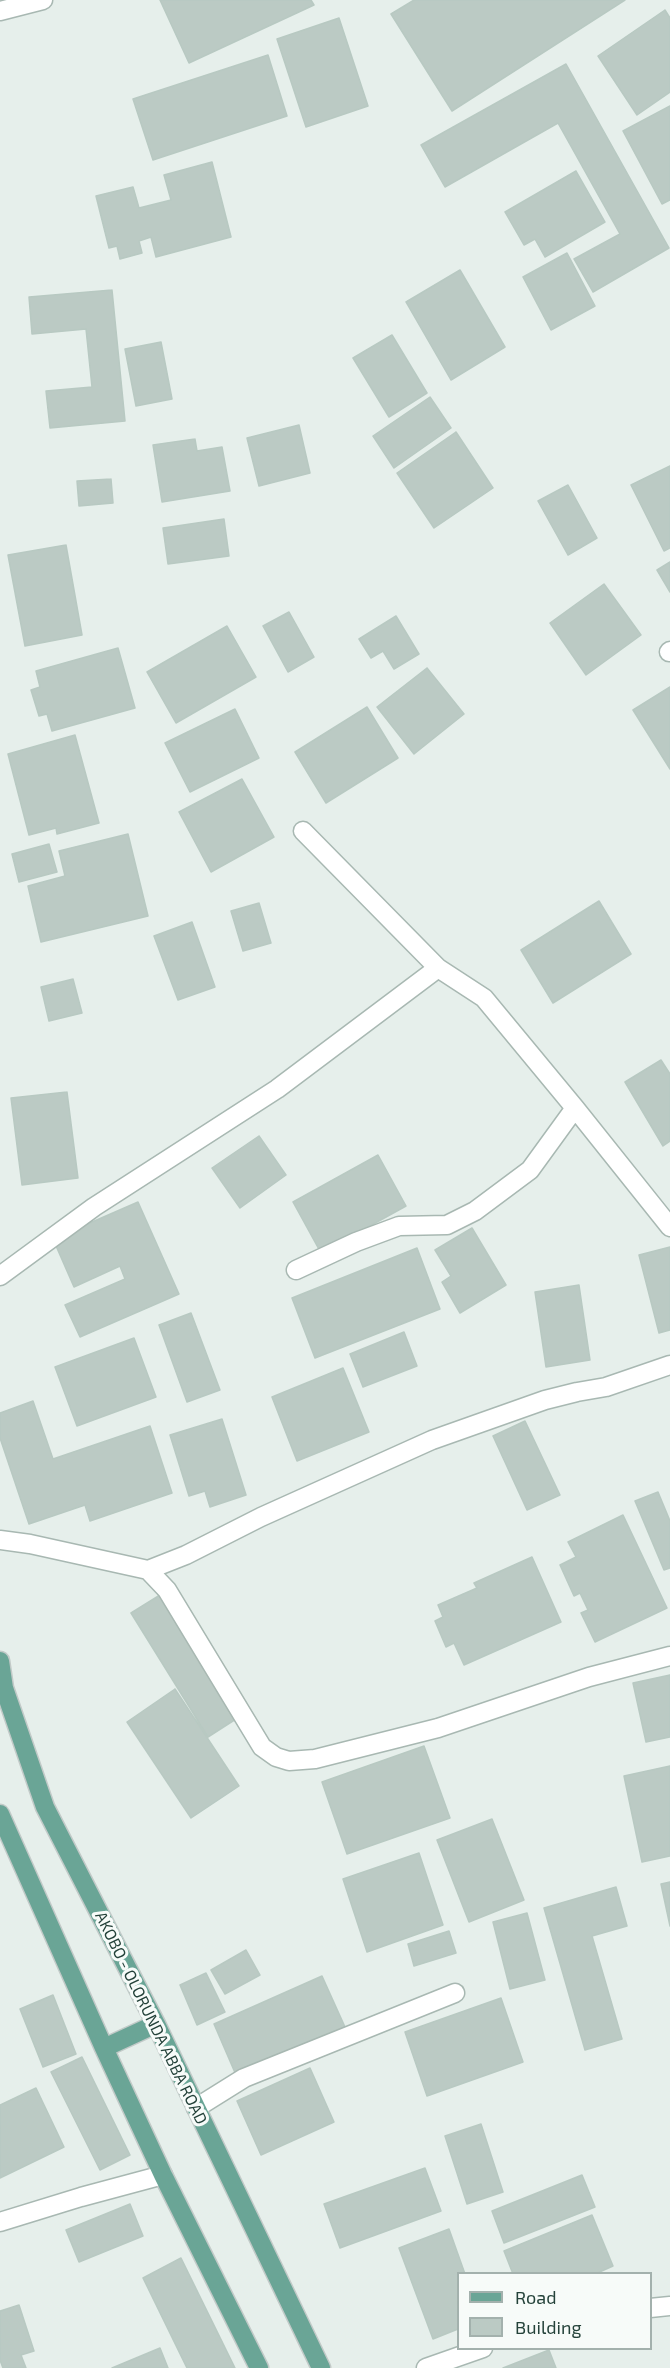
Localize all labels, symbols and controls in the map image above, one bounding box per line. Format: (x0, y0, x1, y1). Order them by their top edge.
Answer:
street label: AKOBO - OLORUNDA ABBA ROAD (91, 1908, 211, 2128)
legend (457, 2272, 652, 2350)
text: Road (515, 2286, 556, 2308)
text: Building (515, 2316, 582, 2338)

